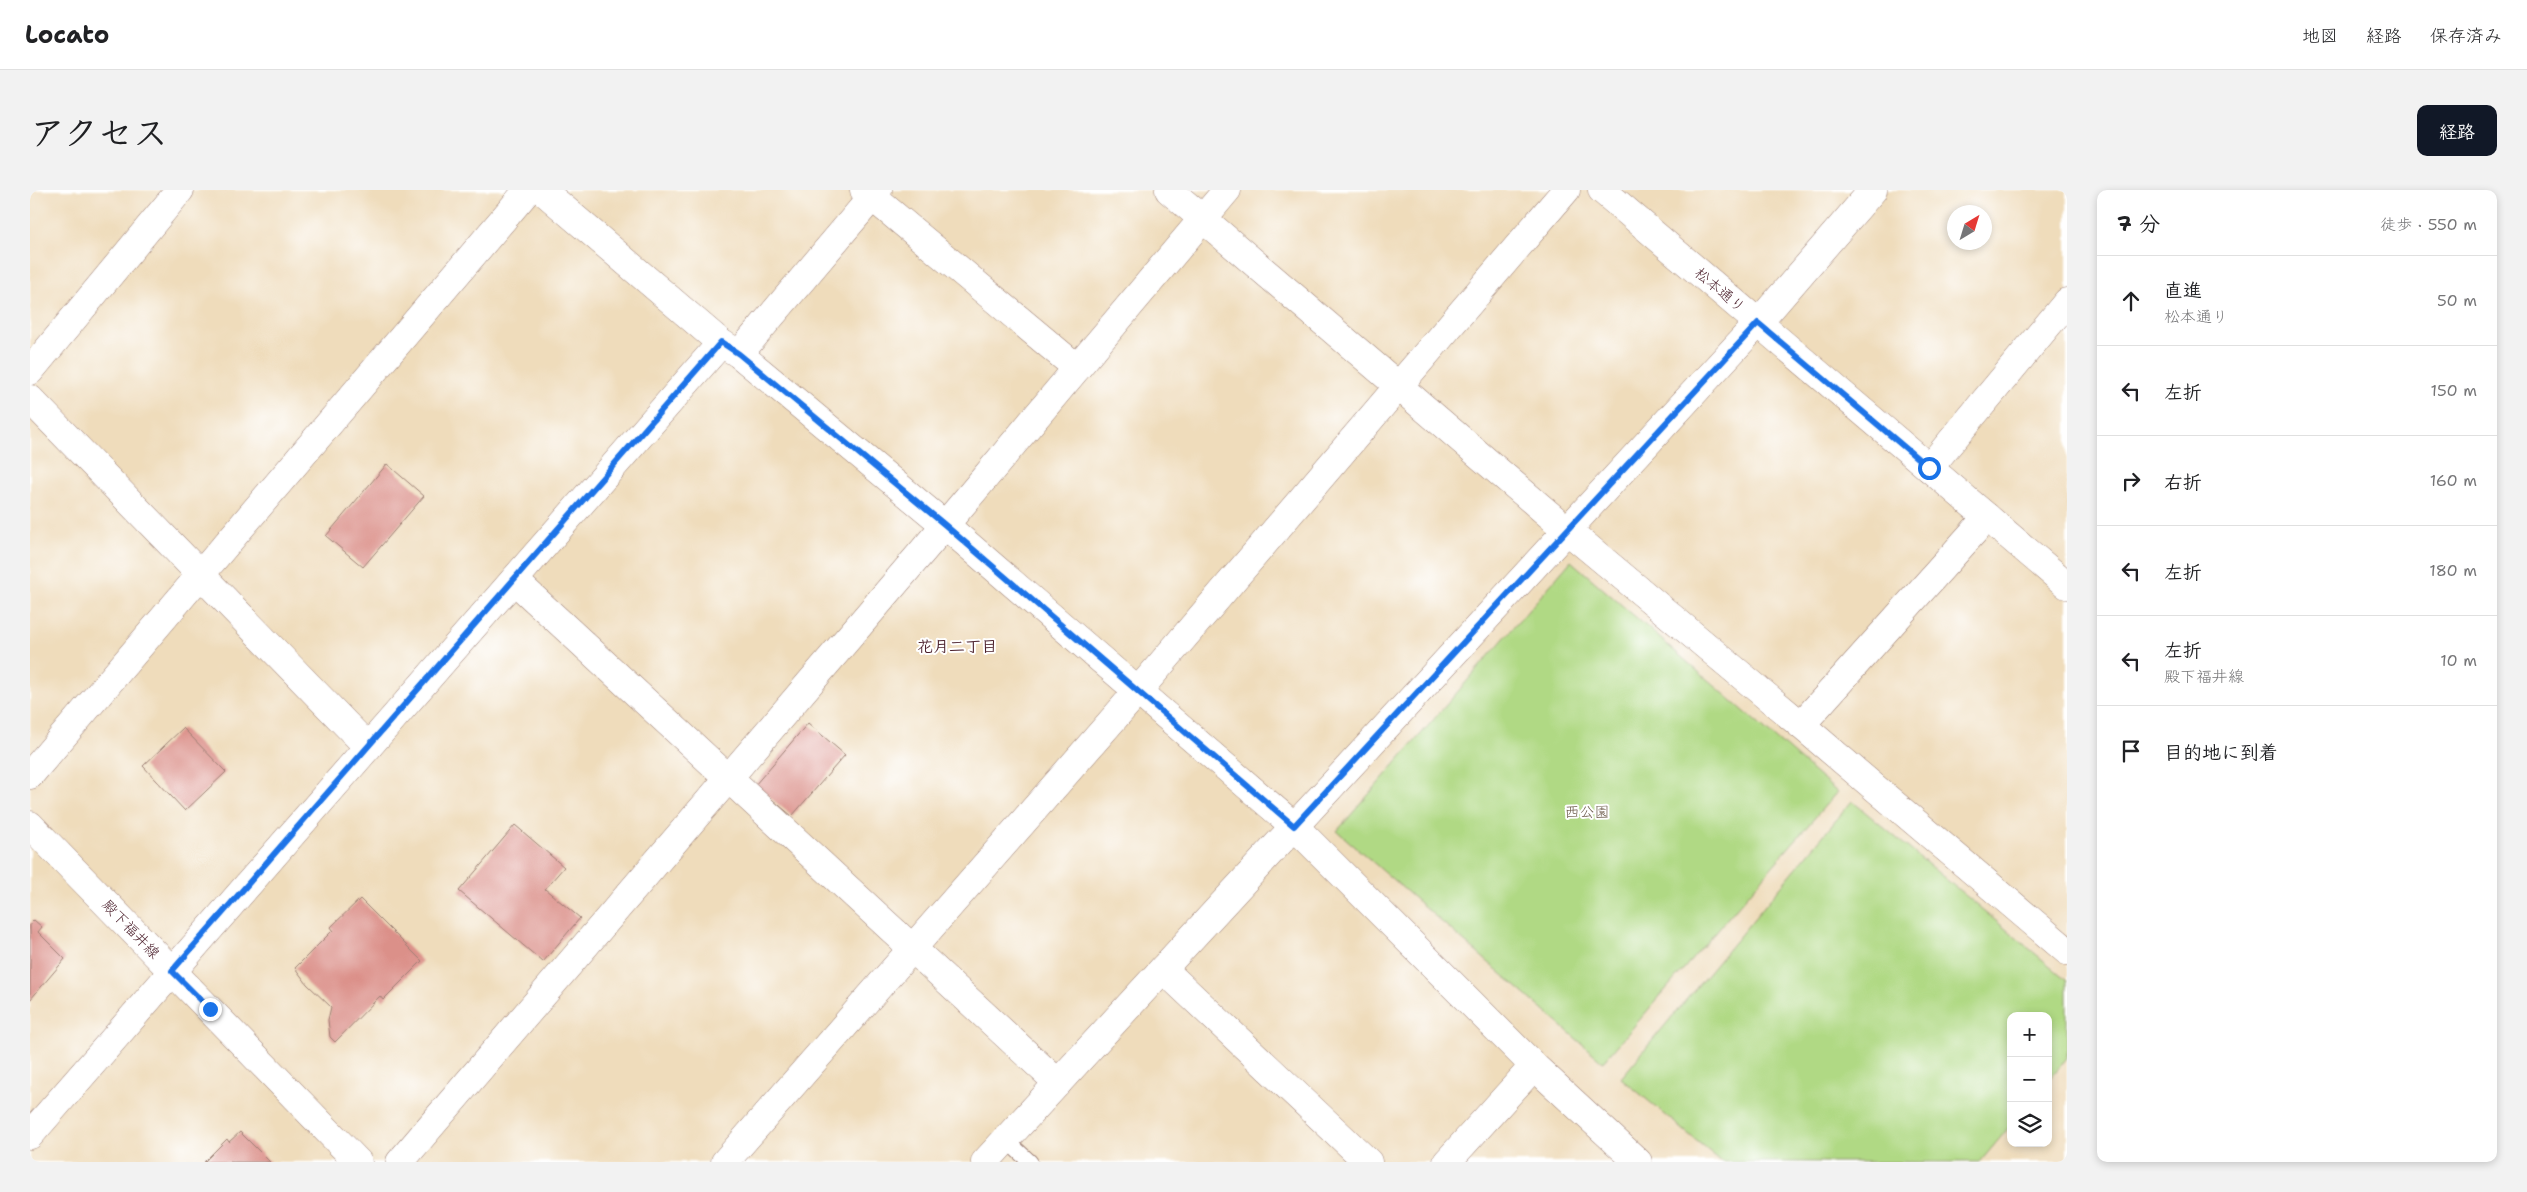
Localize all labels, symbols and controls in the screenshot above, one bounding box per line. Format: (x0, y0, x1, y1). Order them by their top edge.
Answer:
text: Locato (25, 19, 109, 51)
text: 地図 (2302, 24, 2338, 48)
text: 経路 (2366, 24, 2402, 48)
text: 保存済み (2430, 24, 2502, 48)
button: 経路 (2417, 105, 2497, 156)
text: アクセス (30, 109, 168, 156)
north arrow (1947, 205, 1992, 250)
text: 7 分 (2117, 210, 2160, 238)
text: 徒歩 · 550 m (2380, 214, 2477, 235)
street label: 松本通り (1691, 263, 1749, 317)
text: 直進 (2164, 278, 2202, 303)
icon: ahead (2117, 287, 2145, 315)
text: 50 m (2437, 290, 2477, 311)
text: 松本通り (2164, 306, 2228, 327)
icon: left (2117, 377, 2145, 405)
text: 左折 (2164, 380, 2202, 405)
text: 150 m (2430, 380, 2477, 401)
route start (1918, 457, 1941, 480)
icon: right (2117, 467, 2145, 495)
text: 右折 (2164, 470, 2202, 495)
text: 160 m (2430, 470, 2477, 491)
icon: left (2117, 557, 2145, 585)
text: 左折 (2164, 560, 2202, 585)
text: 180 m (2429, 560, 2477, 581)
district label: 花月二丁目 (917, 636, 997, 657)
text: 左折 (2164, 638, 2202, 663)
icon: left (2117, 647, 2145, 675)
text: 10 m (2440, 650, 2477, 671)
text: 殿下福井線 (2164, 666, 2244, 687)
icon: arrive (2117, 737, 2145, 765)
text: 目的地に到着 (2164, 740, 2278, 765)
park label: 西公園 (1564, 802, 1610, 822)
street label: 殿下福井線 (98, 895, 164, 963)
route end (199, 998, 222, 1021)
map controls (2007, 1012, 2052, 1147)
button: + (2007, 1012, 2052, 1057)
button: − (2007, 1057, 2052, 1102)
button: layers (2007, 1102, 2052, 1147)

